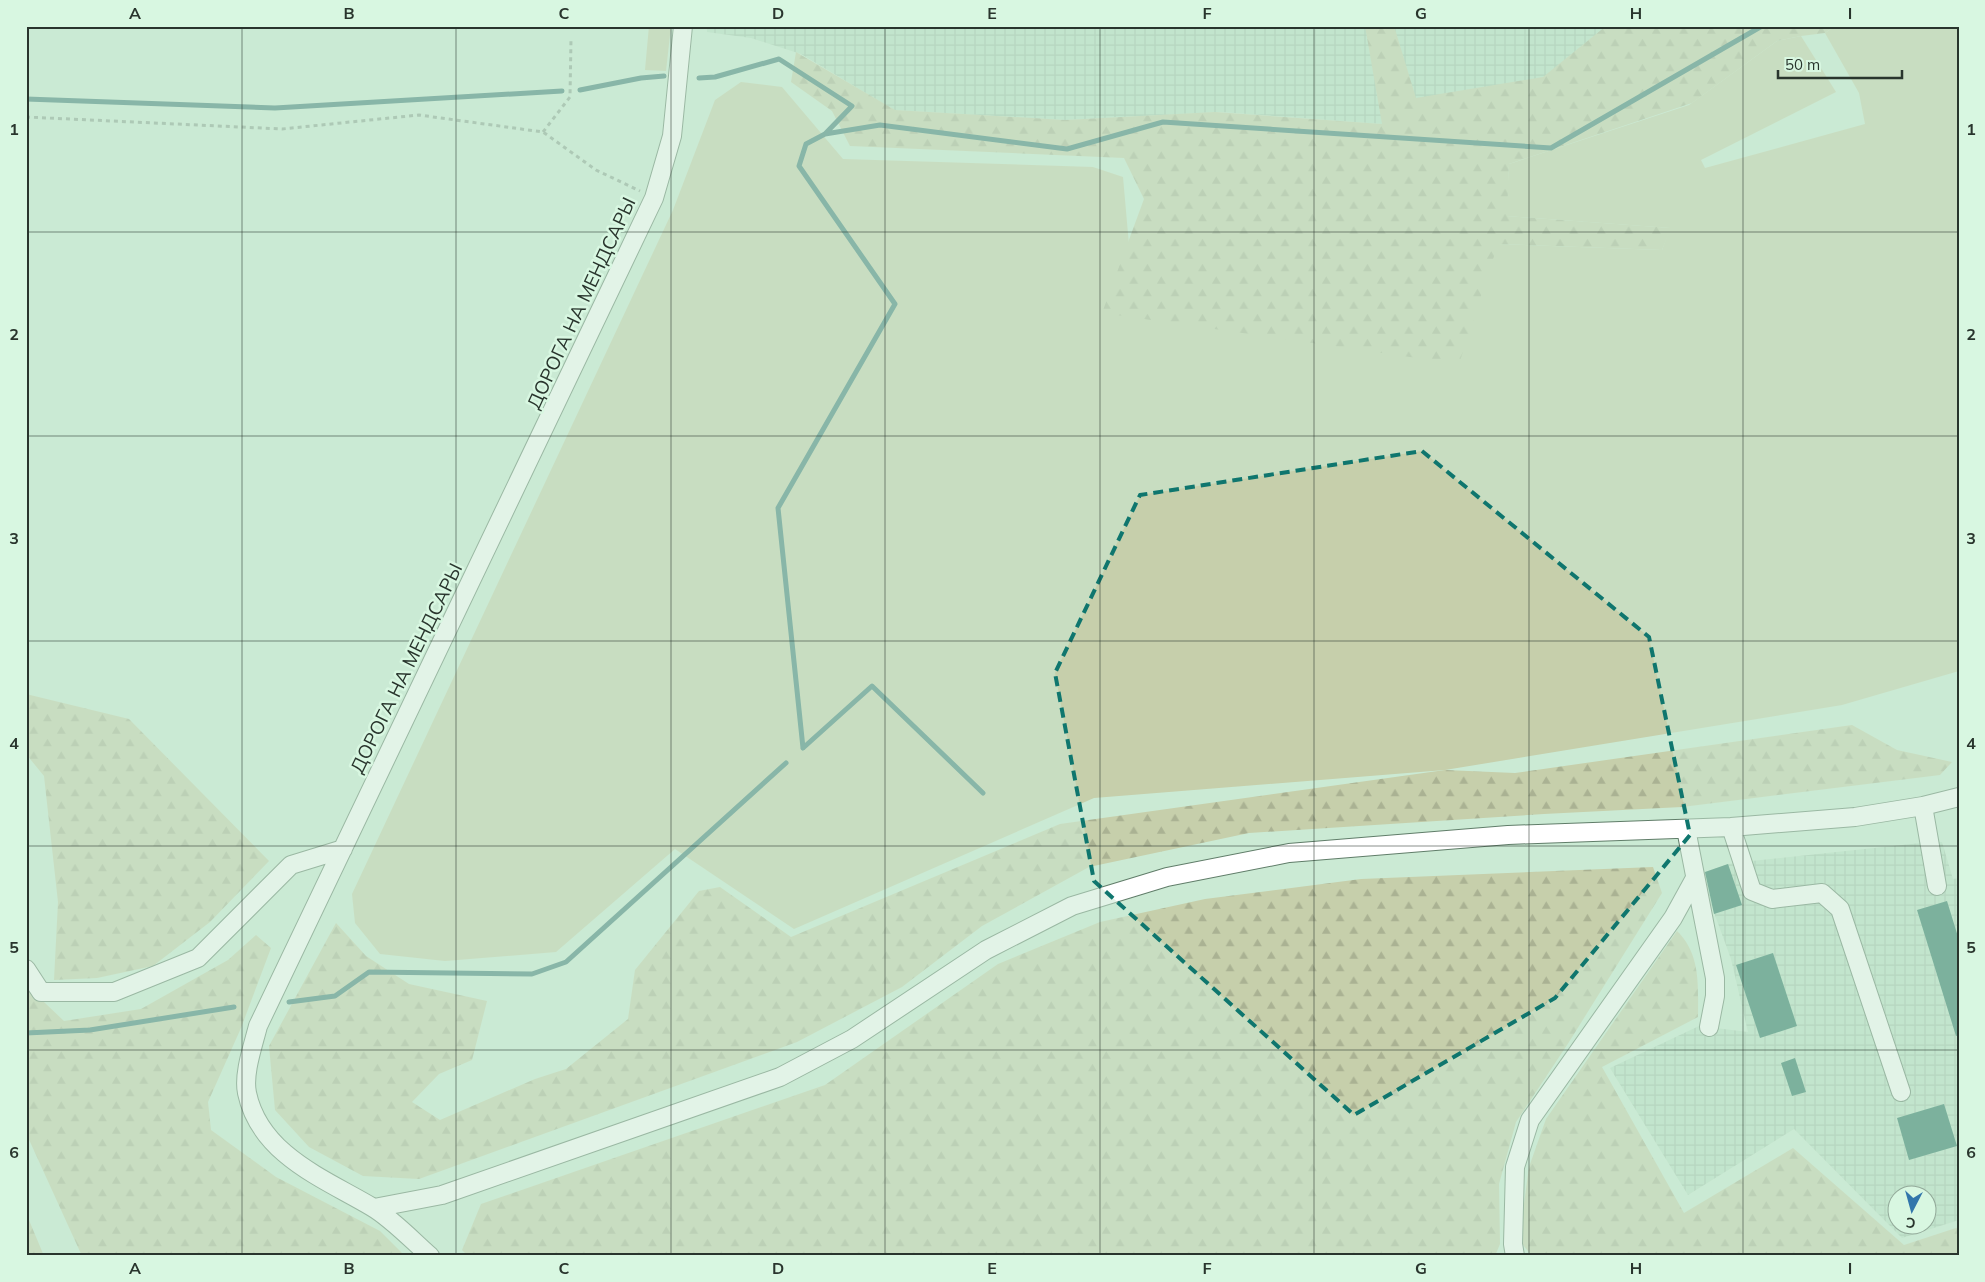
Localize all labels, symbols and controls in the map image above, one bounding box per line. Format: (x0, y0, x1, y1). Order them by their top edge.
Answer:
text: A (129, 3, 141, 23)
text: B (343, 3, 355, 23)
text: C (559, 3, 570, 23)
text: D (772, 3, 784, 23)
text: E (987, 3, 997, 23)
text: F (1202, 3, 1212, 23)
text: G (1415, 3, 1427, 23)
text: H (1630, 3, 1642, 23)
text: I (1848, 3, 1852, 23)
scale bar (1778, 48, 1901, 80)
text: 50 m (1785, 55, 1820, 74)
text: 1 (9, 119, 19, 139)
text: 1 (1966, 119, 1976, 139)
street label: ДОРОГА НА МЕНДСАРЫ (521, 193, 641, 413)
text: 2 (9, 324, 19, 344)
text: 2 (1966, 324, 1976, 344)
text: 3 (9, 528, 19, 548)
text: 3 (1966, 528, 1976, 548)
street label: ДОРОГА НА МЕНДСАРЫ (345, 559, 467, 777)
text: 4 (9, 733, 19, 753)
text: 4 (1966, 733, 1976, 753)
text: 5 (9, 937, 19, 957)
text: 5 (1966, 937, 1976, 957)
text: 6 (9, 1142, 19, 1162)
text: 6 (1966, 1142, 1976, 1162)
north arrow (1888, 1184, 1938, 1234)
text: С (1905, 1213, 1916, 1232)
text: A (129, 1258, 141, 1278)
text: B (343, 1258, 355, 1278)
text: C (559, 1258, 570, 1278)
text: D (772, 1258, 784, 1278)
text: E (987, 1258, 997, 1278)
text: F (1202, 1258, 1212, 1278)
text: G (1415, 1258, 1427, 1278)
text: H (1630, 1258, 1642, 1278)
text: I (1848, 1258, 1852, 1278)

